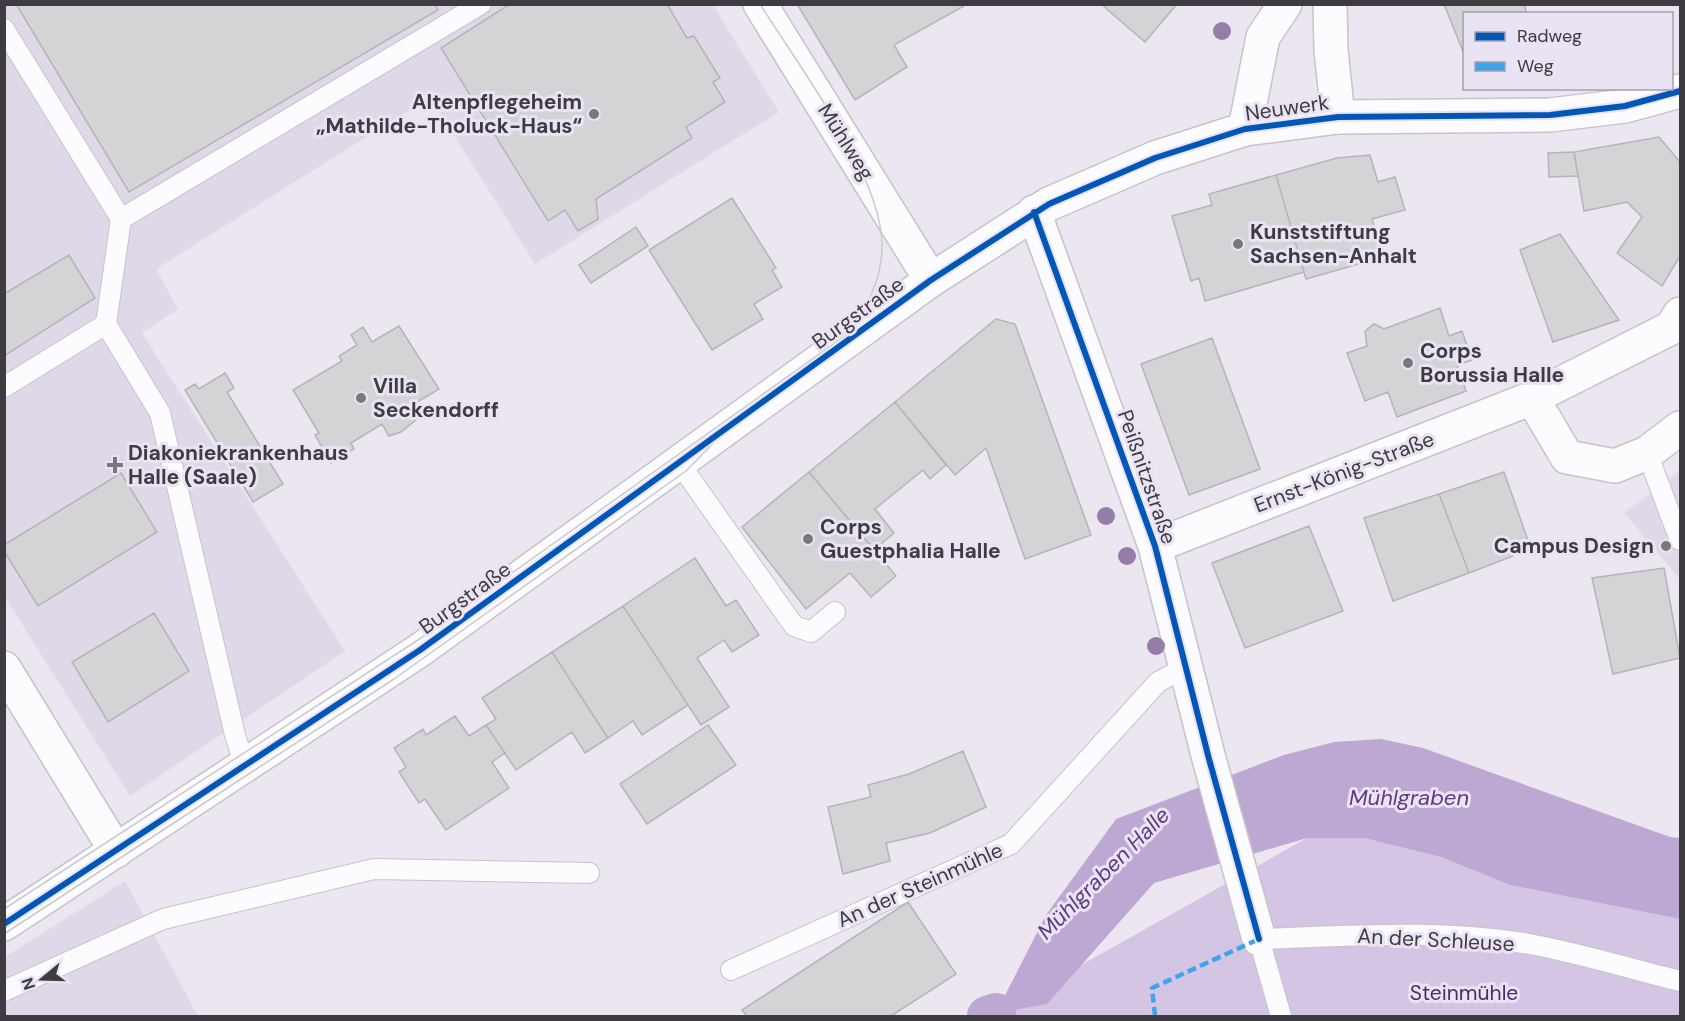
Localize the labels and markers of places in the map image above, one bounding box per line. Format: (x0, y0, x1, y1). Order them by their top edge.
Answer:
place label: Altenpflegeheim „Mathilde-Tholuck-Haus“ (316, 88, 582, 140)
marker: Altenpflegeheim „Mathilde-Tholuck-Haus“ (587, 107, 601, 121)
place label: Kunststiftung Sachsen-Anhalt (1250, 218, 1417, 270)
marker: Kunststiftung Sachsen-Anhalt (1231, 237, 1245, 251)
place label: Corps Borussia Halle (1420, 337, 1564, 389)
marker: Corps Borussia Halle (1401, 356, 1415, 370)
place label: Villa Seckendorff (373, 372, 499, 424)
marker: Villa Seckendorff (354, 391, 368, 405)
place label: Diakoniekrankenhaus Halle (Saale) (128, 439, 349, 491)
marker: Diakoniekrankenhaus Halle (Saale) (106, 456, 124, 474)
place label: Corps Guestphalia Halle (820, 513, 1001, 565)
marker: Corps Guestphalia Halle (801, 532, 815, 546)
place label: Campus Design (1494, 532, 1654, 560)
marker: Campus Design (1659, 539, 1673, 553)

